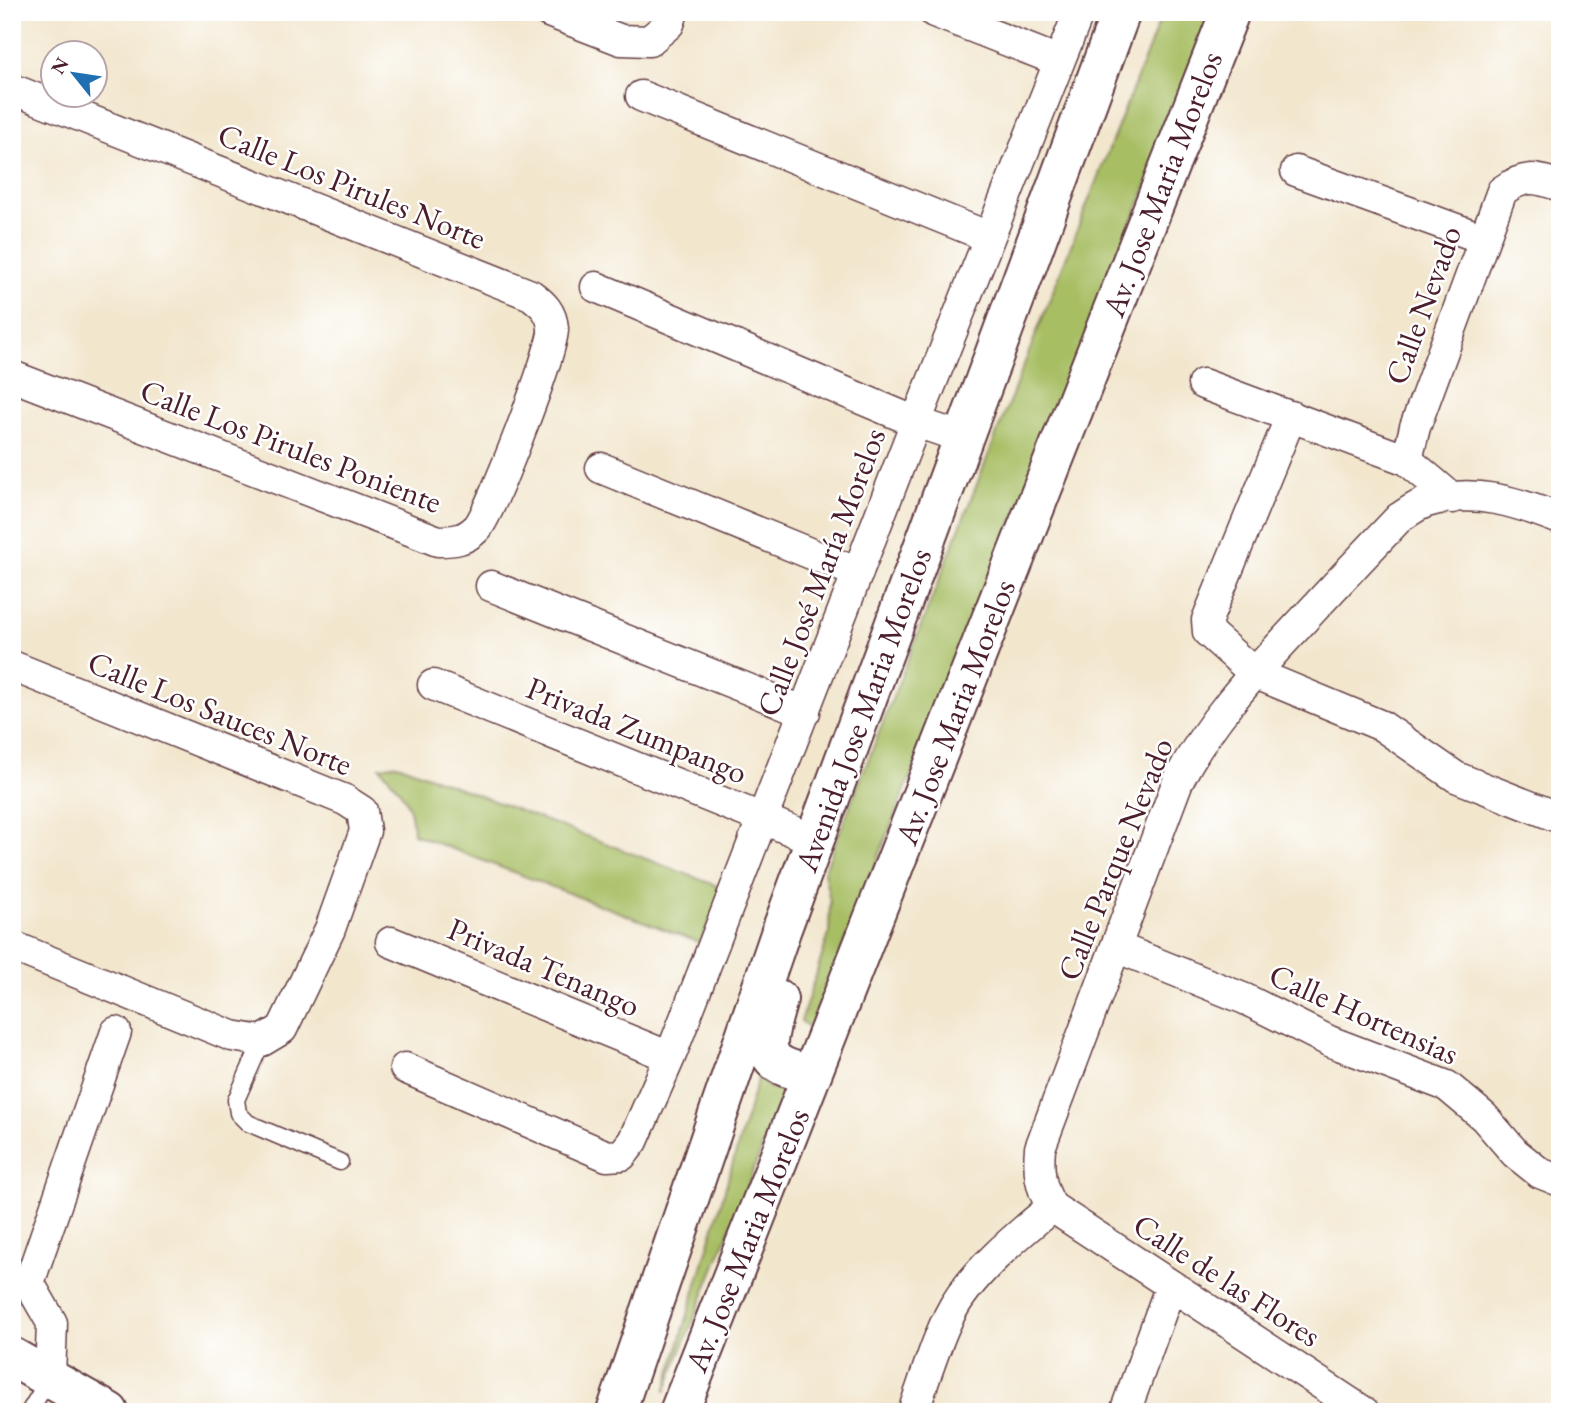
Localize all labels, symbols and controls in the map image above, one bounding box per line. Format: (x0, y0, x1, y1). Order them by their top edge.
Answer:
north arrow (38, 38, 108, 108)
street label: Av. Jose Maria Morelos (1092, 45, 1232, 324)
text: N (45, 52, 75, 79)
street label: Calle Los Pirules Norte (212, 113, 492, 259)
street label: Calle Nevado (1375, 220, 1471, 390)
street label: Calle Los Pirules Poniente (134, 369, 448, 523)
street label: Calle José María Morelos (747, 422, 895, 722)
street label: Avenida Jose Maria Morelos (785, 542, 941, 879)
street label: Av. Jose Maria Morelos (885, 573, 1025, 852)
street label: Calle Los Sauces Norte (82, 641, 358, 785)
street label: Privada Zumpango (521, 667, 753, 793)
street label: Calle Parque Nevado (1047, 732, 1183, 986)
street label: Privada Tenango (442, 908, 646, 1026)
street label: Calle Hortensias (1263, 954, 1465, 1074)
street label: Av. Jose Maria Morelos (675, 1102, 819, 1379)
street label: Calle de las Flores (1125, 1204, 1329, 1356)

